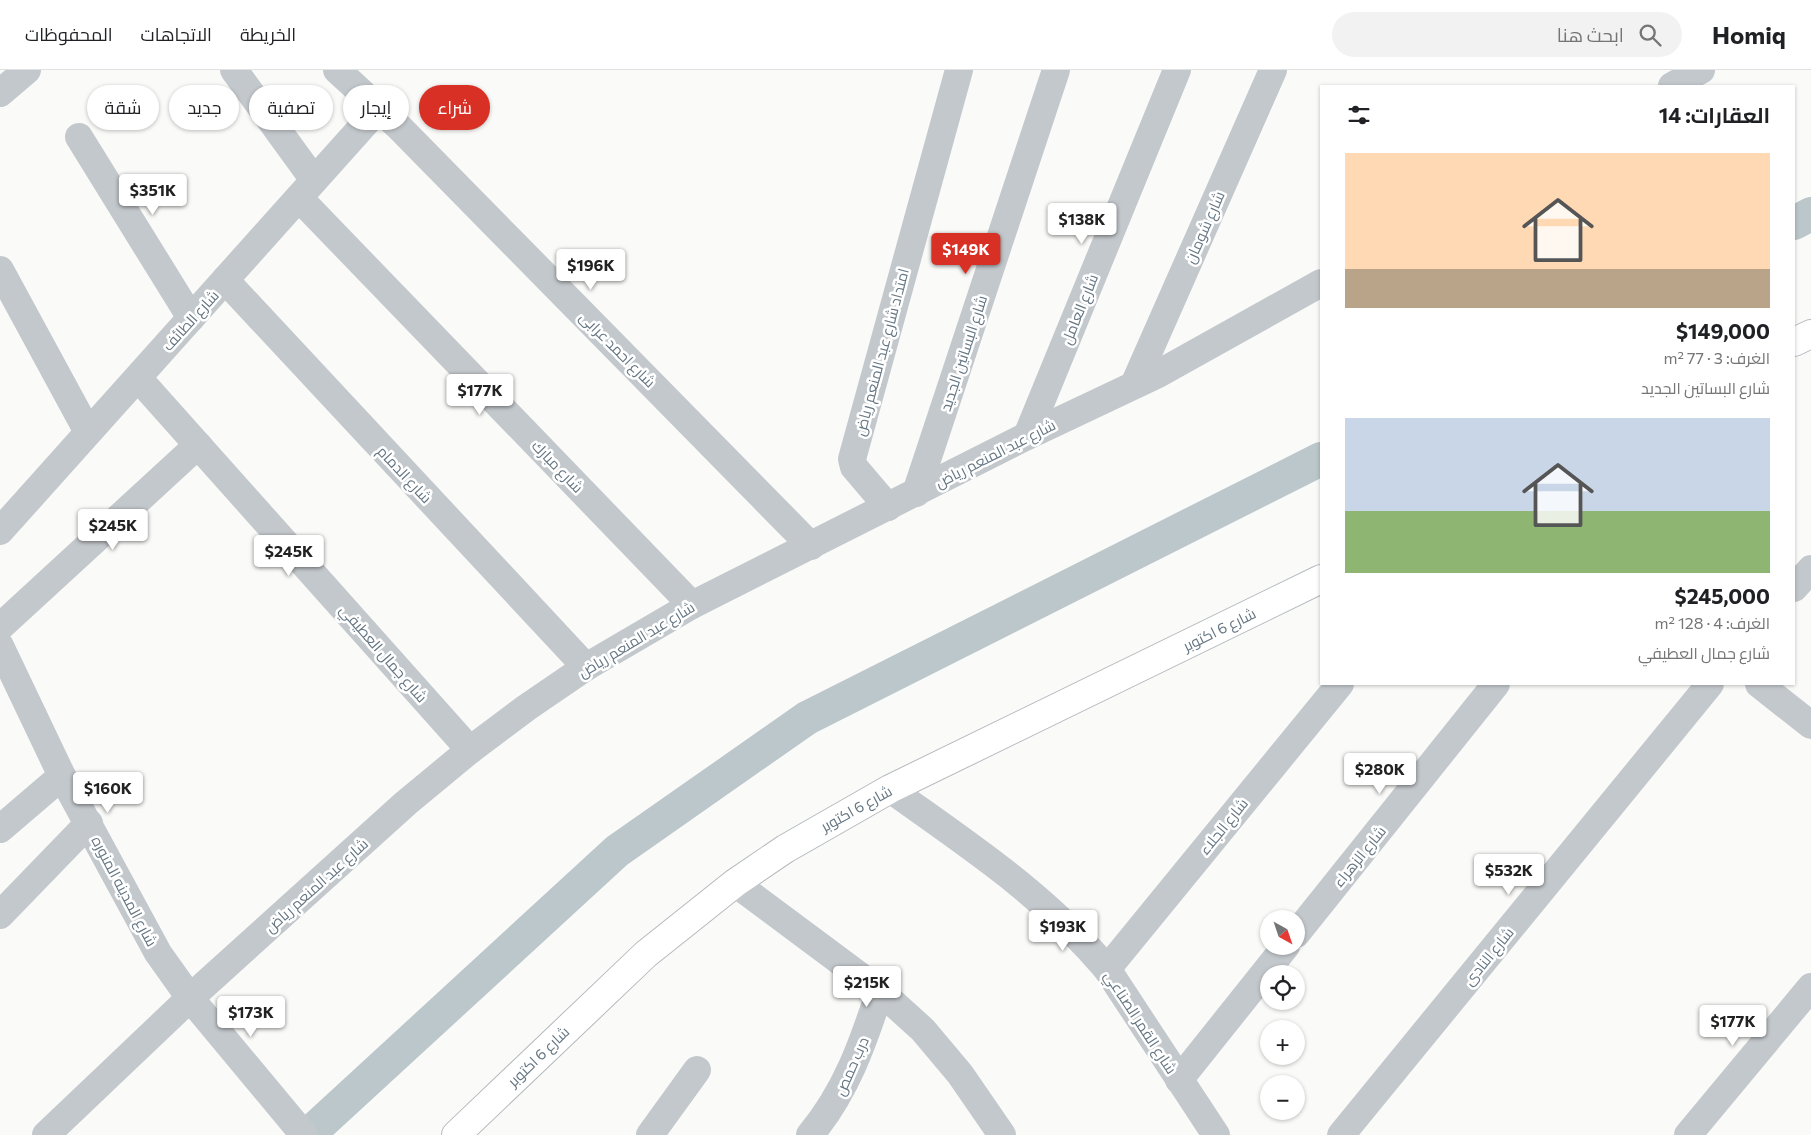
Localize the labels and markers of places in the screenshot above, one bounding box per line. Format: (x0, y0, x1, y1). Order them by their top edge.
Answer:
pin: $351K (118, 174, 188, 216)
pin: $138K (1047, 202, 1117, 245)
pin: $149K (931, 232, 1001, 275)
pin: $196K (556, 248, 626, 291)
pin: $177K (445, 374, 515, 416)
pin: $245K (78, 508, 148, 551)
pin: $245K (254, 534, 324, 577)
pin: $280K (1345, 752, 1415, 795)
pin: $160K (73, 772, 143, 814)
pin: $532K (1474, 854, 1544, 896)
pin: $193K (1028, 910, 1098, 952)
pin: $215K (832, 966, 902, 1008)
pin: $173K (216, 996, 286, 1038)
pin: $177K (1698, 1004, 1768, 1047)

